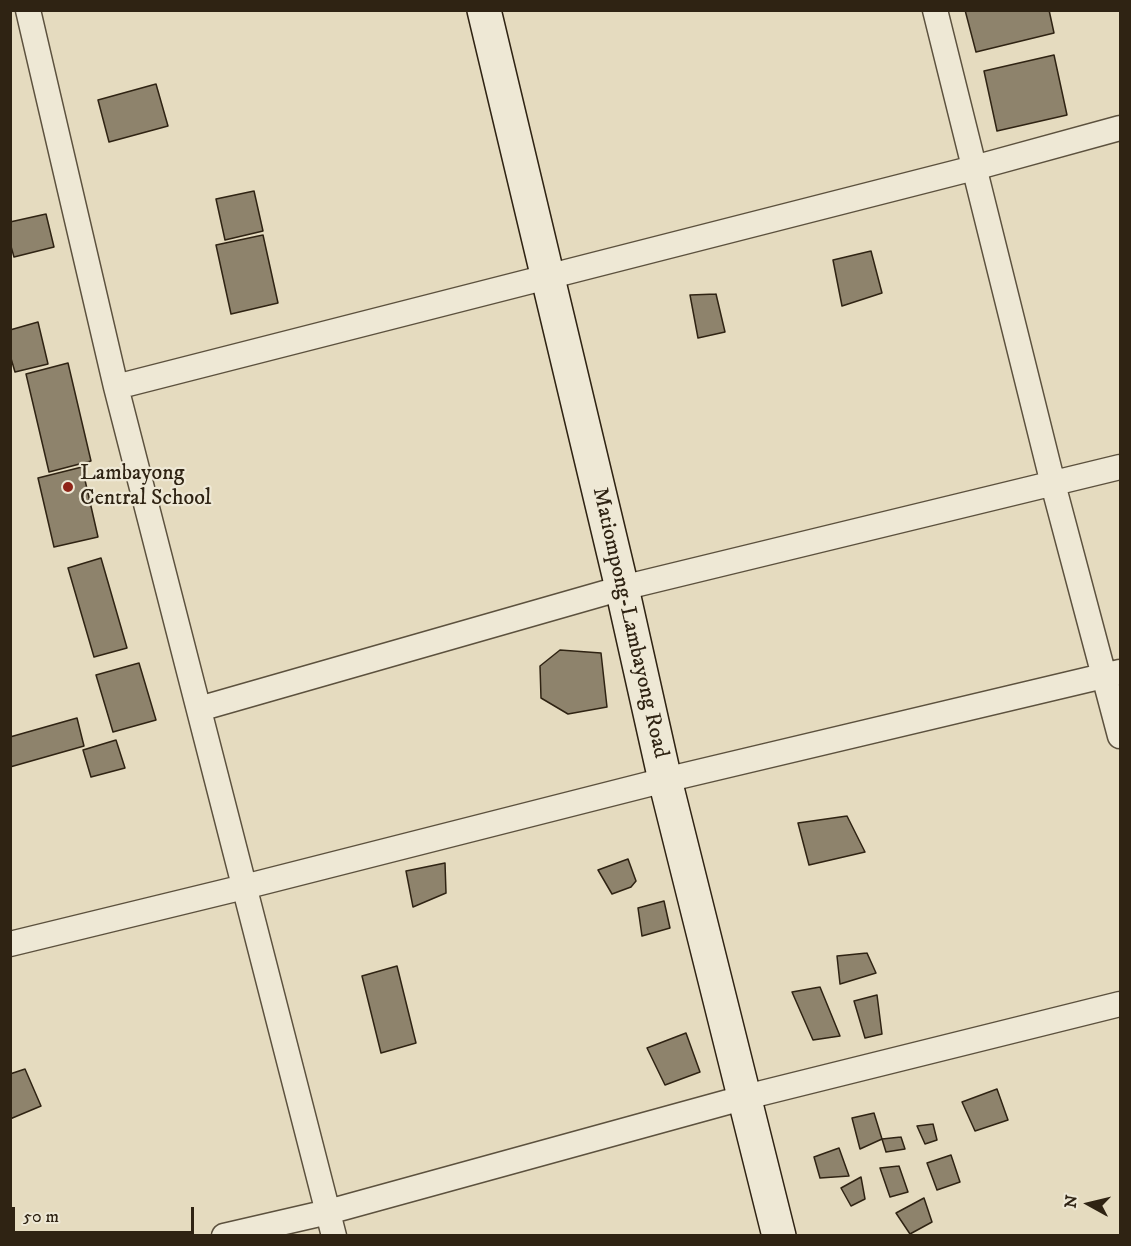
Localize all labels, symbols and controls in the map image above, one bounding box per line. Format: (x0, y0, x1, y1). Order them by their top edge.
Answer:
place label: Lambayong Central School (80, 461, 211, 512)
marker: Lambayong Central School (61, 480, 75, 494)
street label: Matiompong-Lambayong Road (585, 485, 673, 761)
north arrow (1059, 1174, 1119, 1234)
text: N (1060, 1194, 1082, 1209)
scale bar (15, 1195, 196, 1233)
text: 50 m (23, 1206, 59, 1228)

